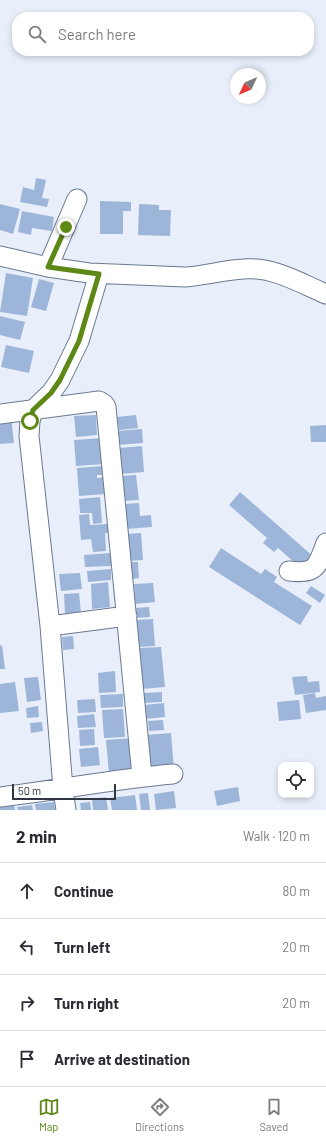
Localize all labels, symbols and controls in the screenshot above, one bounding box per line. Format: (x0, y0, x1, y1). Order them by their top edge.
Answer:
search box (12, 12, 314, 56)
icon: search (26, 23, 48, 45)
text: Search here (58, 25, 136, 43)
north arrow (230, 68, 266, 104)
route end (57, 218, 75, 236)
route start (21, 412, 39, 430)
map controls (278, 762, 314, 798)
button: locate (278, 762, 314, 798)
scale bar (12, 782, 116, 801)
text: 50 m (18, 784, 41, 797)
text: 2 min (16, 826, 57, 846)
text: Walk · 120 m (243, 828, 310, 844)
icon: ahead (16, 880, 38, 902)
text: Continue (54, 882, 114, 900)
text: 80 m (283, 883, 310, 899)
icon: left (16, 936, 38, 958)
text: Turn left (54, 938, 110, 956)
text: 20 m (282, 939, 310, 955)
icon: right (16, 992, 38, 1014)
text: Turn right (54, 994, 119, 1012)
text: 20 m (282, 995, 310, 1011)
icon: arrive (16, 1048, 38, 1070)
text: Arrive at destination (54, 1050, 190, 1068)
tab: Map (38, 1096, 60, 1133)
tab: Directions (135, 1096, 184, 1133)
tab: Saved (259, 1096, 288, 1133)

